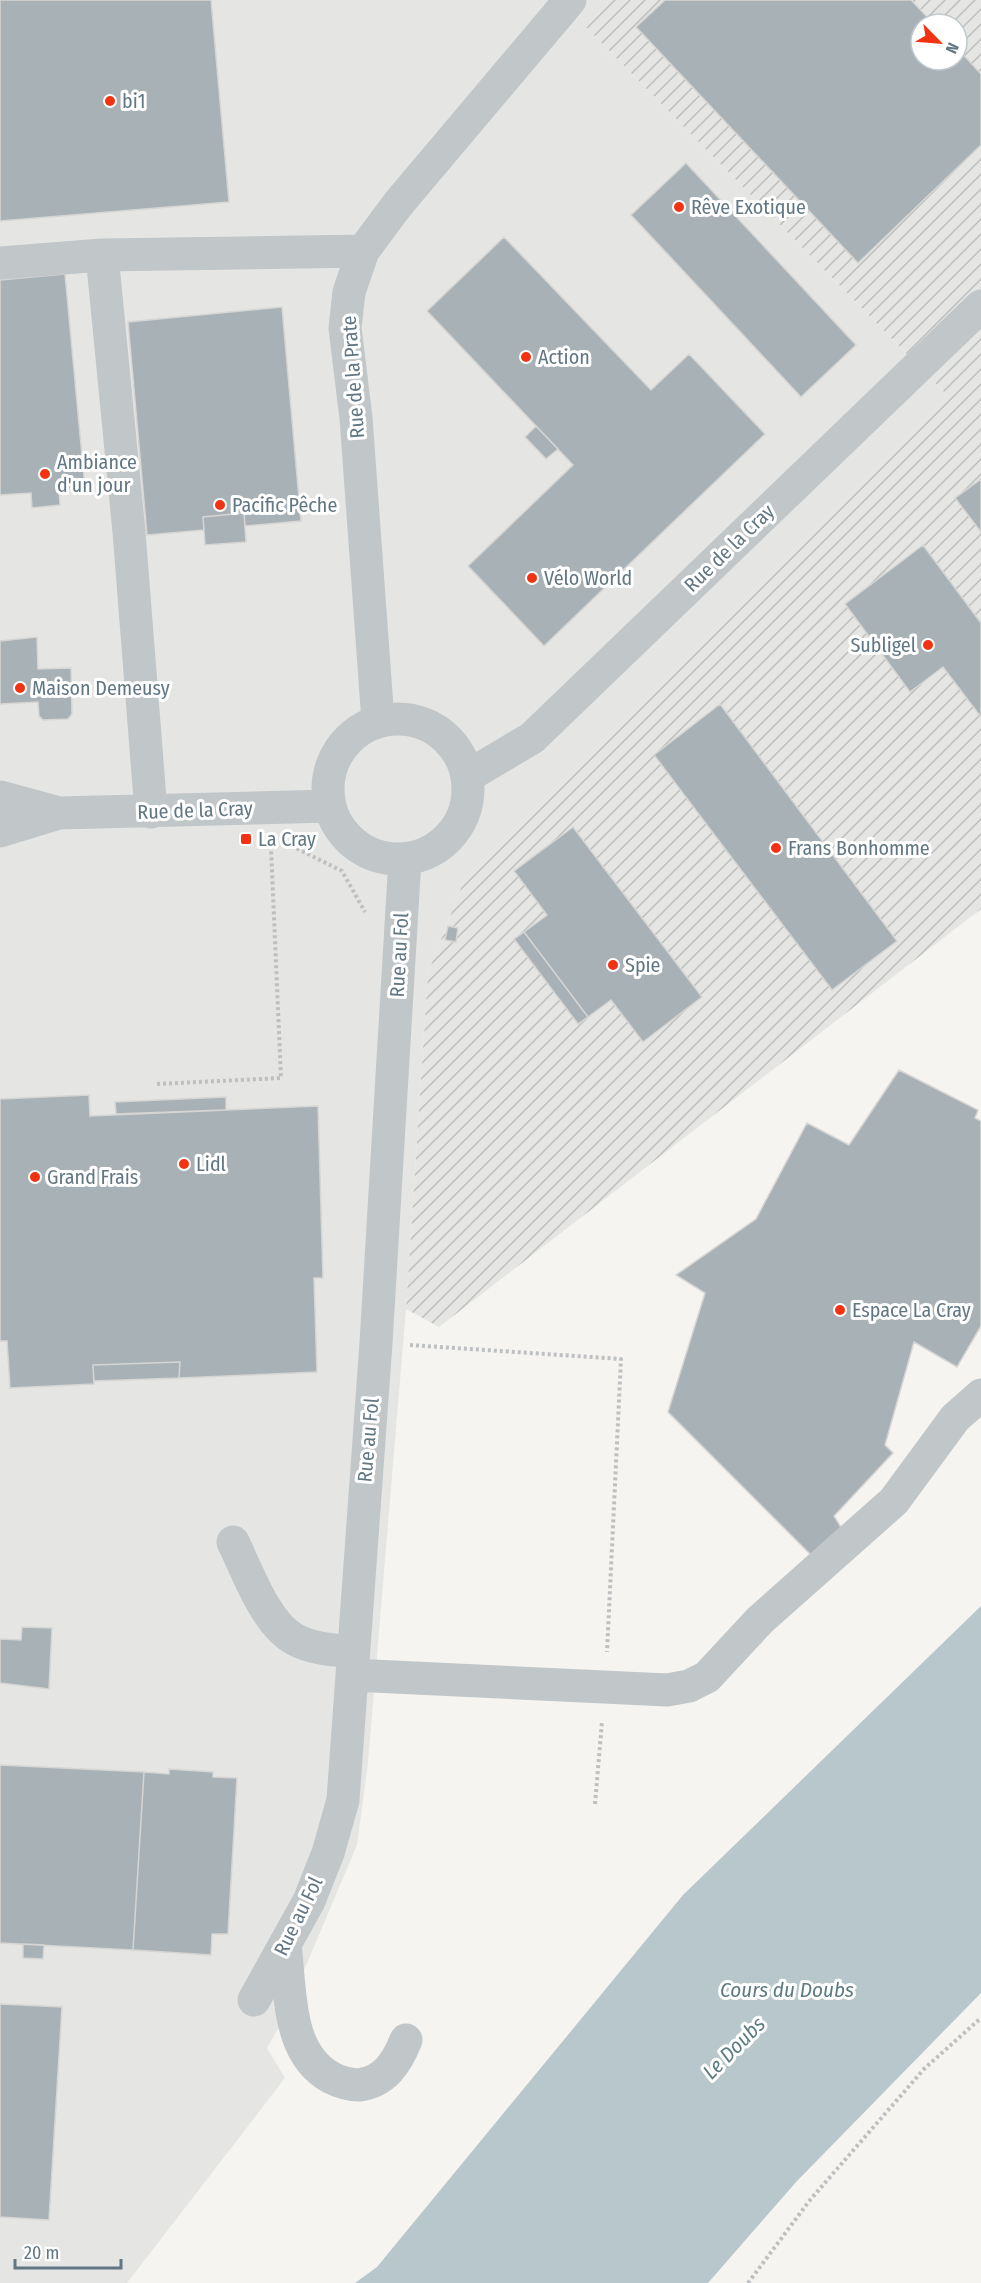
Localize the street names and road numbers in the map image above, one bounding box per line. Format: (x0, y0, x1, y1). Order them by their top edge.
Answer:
street label: Rue de la Prate (337, 315, 369, 439)
street label: Rue de la Cray (679, 499, 779, 597)
street label: Rue de la Cray (137, 796, 253, 824)
street label: Rue au Fol (385, 912, 413, 998)
street label: Rue au Fol (352, 1397, 384, 1483)
street label: Rue au Fol (269, 1873, 327, 1959)

